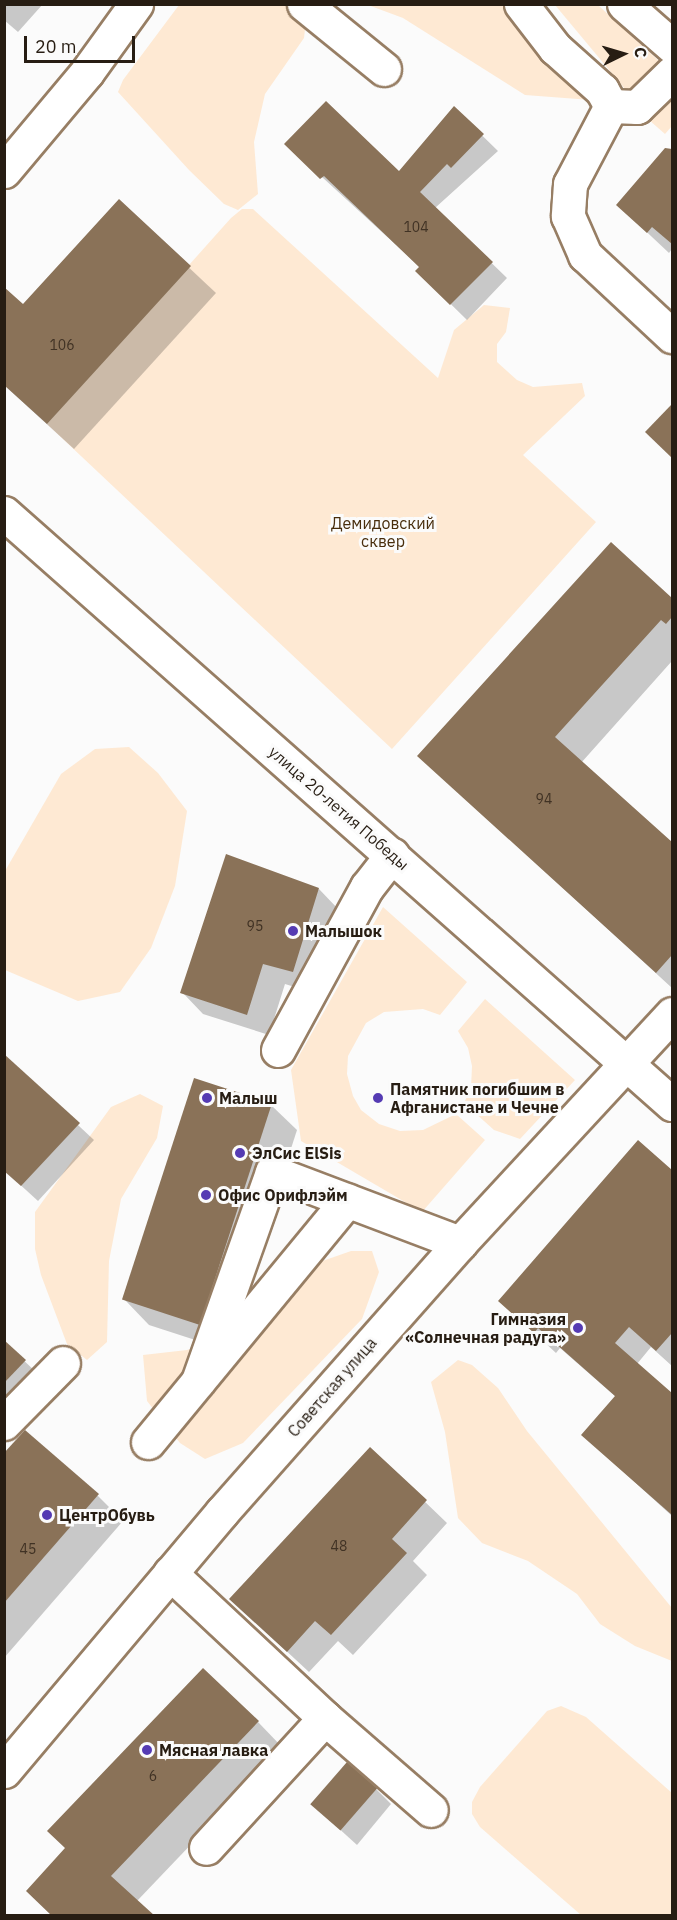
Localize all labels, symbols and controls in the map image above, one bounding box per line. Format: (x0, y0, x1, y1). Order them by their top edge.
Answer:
scale bar (27, 24, 138, 62)
north arrow (593, 24, 653, 84)
text: 20 m (35, 35, 77, 58)
text: С (631, 46, 651, 58)
house number: 104 (403, 219, 429, 235)
house number: 106 (49, 337, 75, 353)
park label: Демидовский сквер (331, 513, 435, 551)
street label: улица 20-летия Победы (265, 742, 413, 874)
house number: 94 (536, 791, 552, 807)
house number: 95 (247, 918, 263, 934)
place label: Малышок (305, 921, 382, 941)
marker: Малышок (286, 924, 300, 938)
place label: Памятник погибшим в Афганистане и Чечне (390, 1079, 565, 1117)
place label: Малыш (219, 1088, 277, 1108)
marker: Малыш (200, 1091, 214, 1105)
marker: Памятник погибшим в Афганистане и Чечне (371, 1091, 385, 1105)
place label: ЭлСис ElSis (252, 1143, 342, 1163)
marker: ЭлСис ElSis (233, 1146, 247, 1160)
place label: Офис Орифлэйм (218, 1185, 348, 1205)
marker: Офис Орифлэйм (199, 1188, 213, 1202)
place label: Гимназия «Солнечная радуга» (405, 1309, 566, 1347)
marker: Гимназия «Солнечная радуга» (571, 1321, 585, 1335)
street label: Советская улица (284, 1333, 380, 1441)
place label: ЦентрОбувь (59, 1505, 155, 1525)
marker: ЦентрОбувь (40, 1508, 54, 1522)
house number: 48 (331, 1538, 347, 1554)
house number: 45 (20, 1541, 36, 1557)
place label: Мясная лавка (159, 1740, 268, 1760)
marker: Мясная лавка (140, 1743, 154, 1757)
house number: 6 (149, 1768, 157, 1784)

